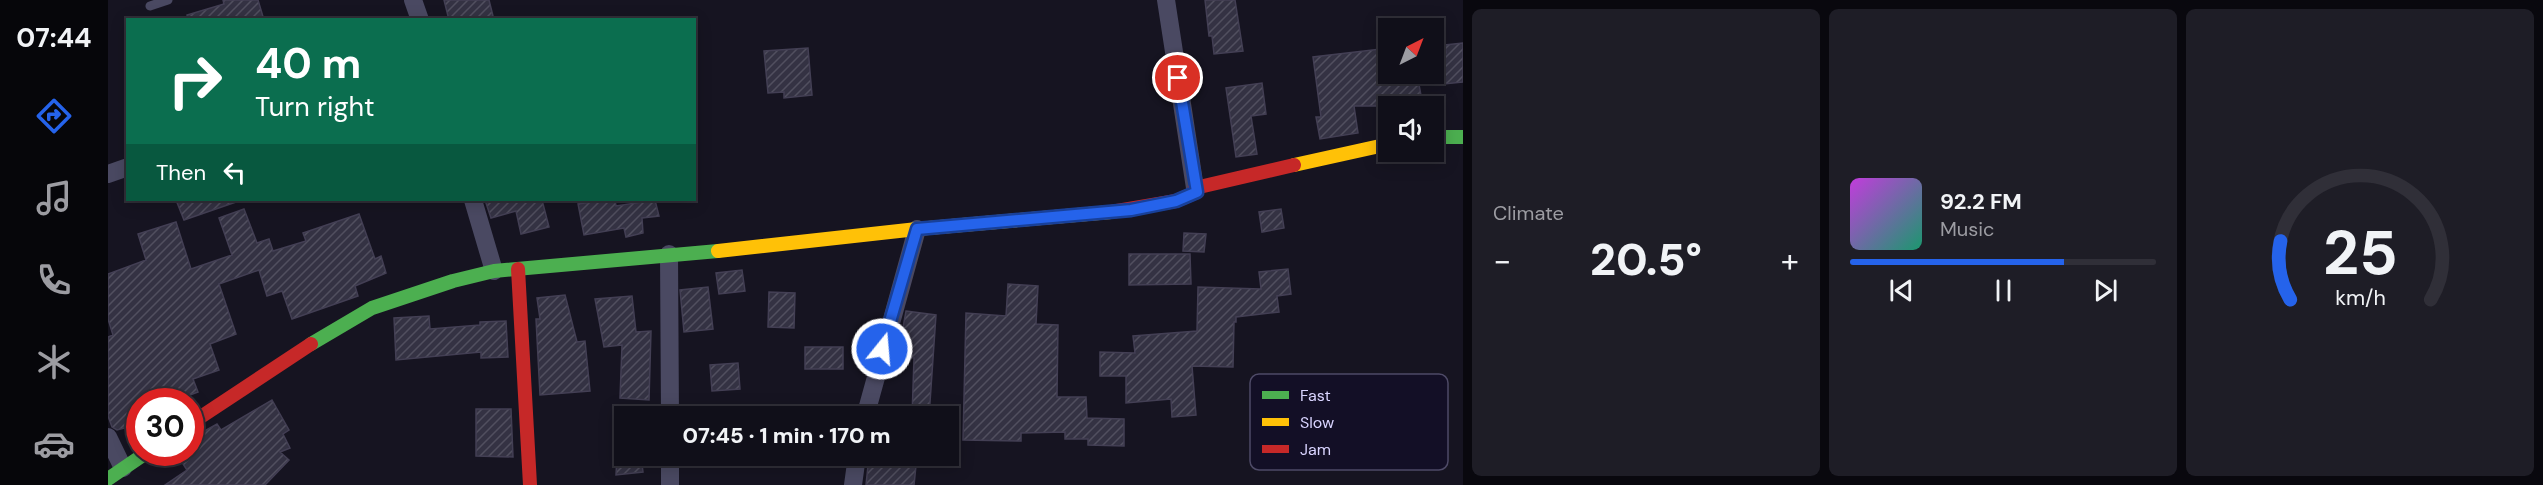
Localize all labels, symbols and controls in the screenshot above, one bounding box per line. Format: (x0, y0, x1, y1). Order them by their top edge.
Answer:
north arrow (1378, 18, 1444, 84)
map controls (1378, 18, 1444, 162)
text: 07:44 (16, 20, 92, 55)
text: 40 m (255, 36, 361, 91)
icon: right (156, 42, 234, 120)
pin (1152, 52, 1203, 103)
icon: arrive (1161, 61, 1194, 94)
text: Turn right (255, 89, 375, 124)
icon: directions (33, 95, 75, 137)
button: sound (1378, 96, 1444, 162)
icon: left (218, 156, 251, 189)
text: Then (156, 158, 206, 187)
icon: music (33, 177, 75, 219)
text: 92.2 FM (1940, 187, 2022, 216)
text: Climate (1493, 200, 1564, 226)
text: 25 (2323, 212, 2397, 293)
text: Music (1940, 216, 1995, 242)
text: 20.5° (1590, 230, 1702, 289)
text: − (1493, 239, 1511, 282)
text: + (1781, 239, 1799, 282)
icon: phone (33, 259, 75, 301)
icon: previous (1885, 274, 1918, 307)
icon: pause (1987, 274, 2020, 307)
icon: next (2089, 274, 2122, 307)
text: km/h (2335, 284, 2385, 312)
position arrow (850, 317, 914, 381)
icon: climate (33, 341, 75, 383)
legend (1250, 374, 1448, 470)
text: Fast (1300, 385, 1331, 406)
speed limit sign: 30 (126, 388, 204, 466)
text: Slow (1300, 412, 1334, 433)
text: 07:45 · 1 min · 170 m (683, 421, 890, 450)
icon: car (33, 423, 75, 465)
text: Jam (1300, 439, 1331, 460)

